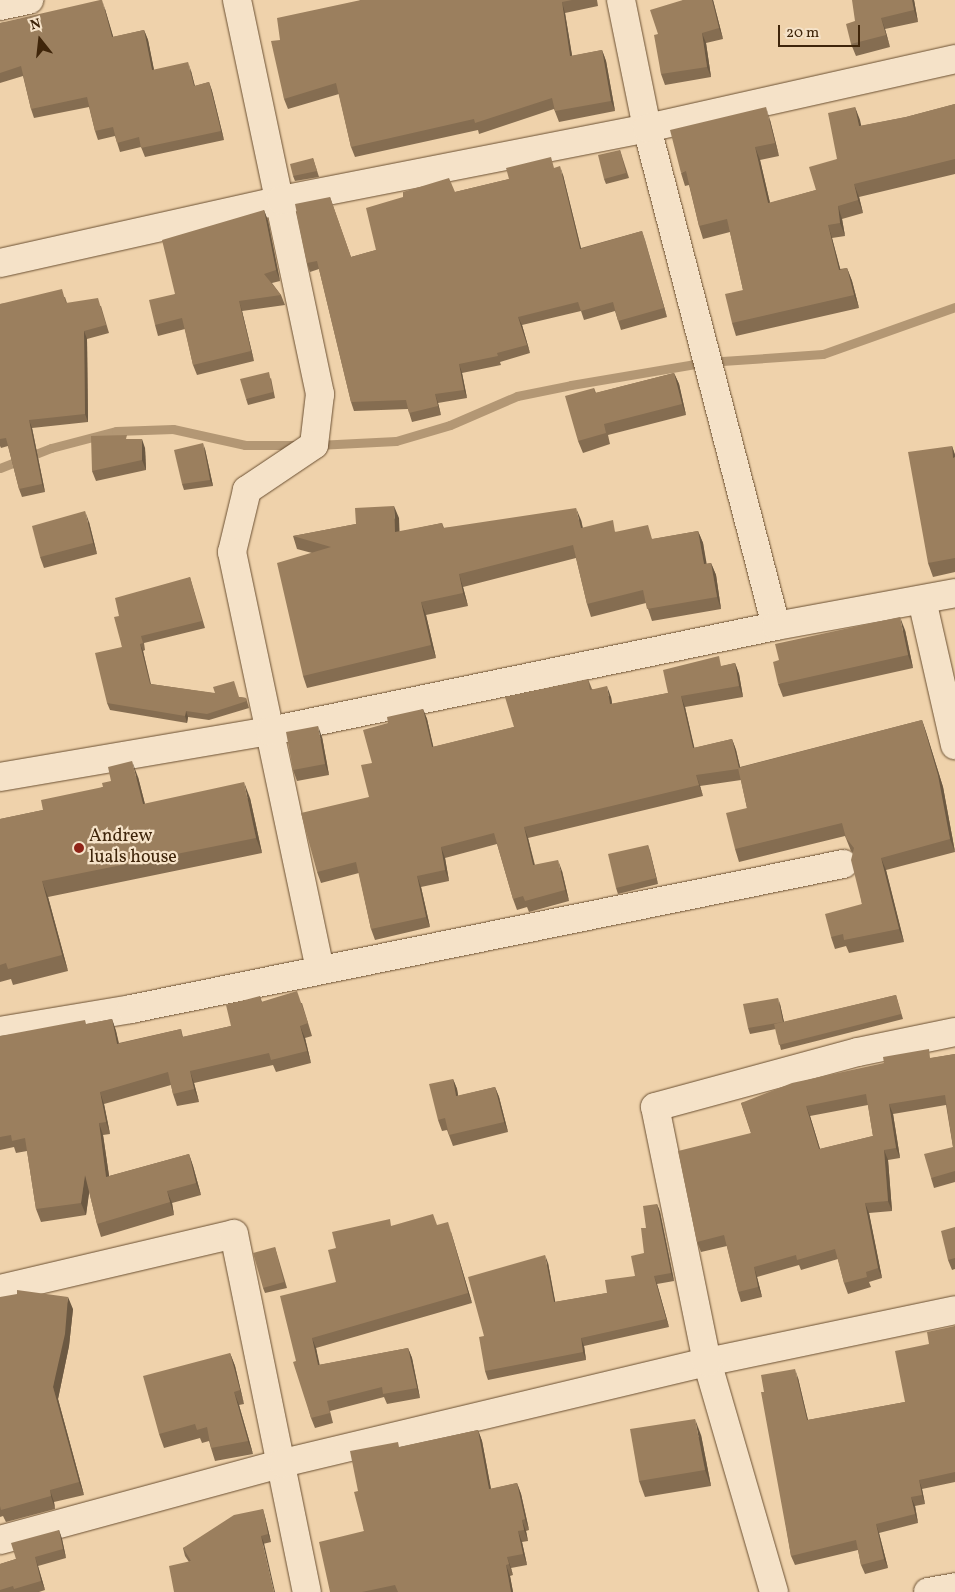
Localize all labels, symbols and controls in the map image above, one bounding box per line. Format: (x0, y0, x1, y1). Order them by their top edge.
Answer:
north arrow (15, 15, 65, 65)
text: N (28, 15, 43, 36)
scale bar (780, 15, 862, 47)
text: 20 m (786, 23, 819, 44)
place label: Andrew luals house (89, 827, 177, 870)
marker: Andrew luals house (73, 842, 85, 854)

